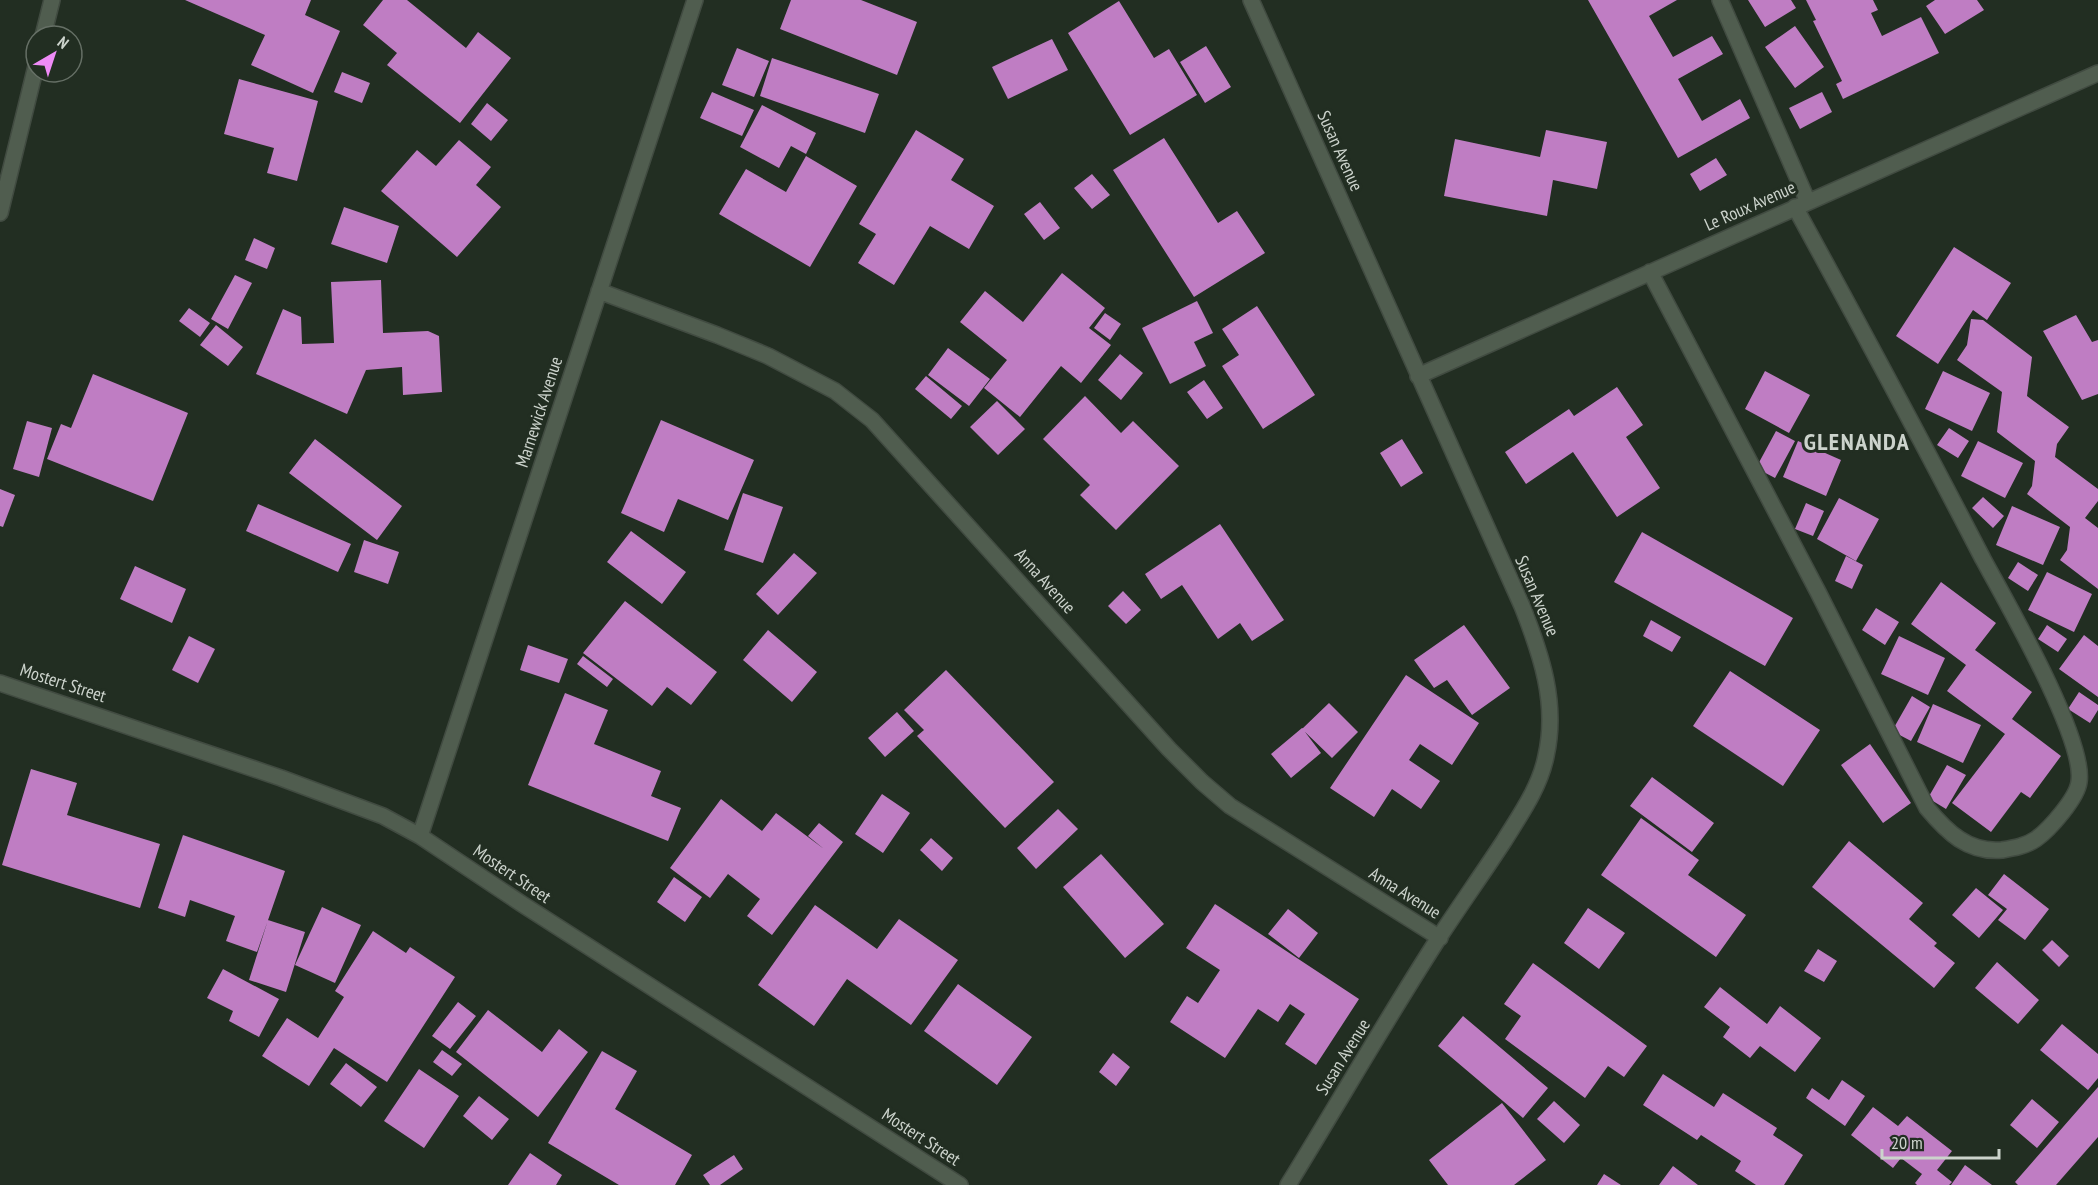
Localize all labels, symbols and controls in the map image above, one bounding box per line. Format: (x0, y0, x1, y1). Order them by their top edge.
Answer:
north arrow (24, 24, 84, 84)
text: N (54, 32, 73, 53)
street label: Susan Avenue (1313, 107, 1368, 195)
street label: Le Roux Avenue (1701, 175, 1799, 236)
street label: Marnewick Avenue (510, 354, 567, 470)
district label: GLENANDA (1804, 426, 1910, 457)
street label: Anna Avenue (1010, 543, 1081, 618)
street label: Susan Avenue (1510, 552, 1565, 640)
street label: Mostert Street (17, 658, 109, 707)
street label: Mostert Street (469, 839, 556, 908)
street label: Anna Avenue (1365, 862, 1445, 924)
street label: Susan Avenue (1310, 1014, 1375, 1099)
street label: Mostert Street (878, 1103, 965, 1170)
scale bar (1882, 1122, 1999, 1160)
text: 20 m (1891, 1131, 1923, 1154)

